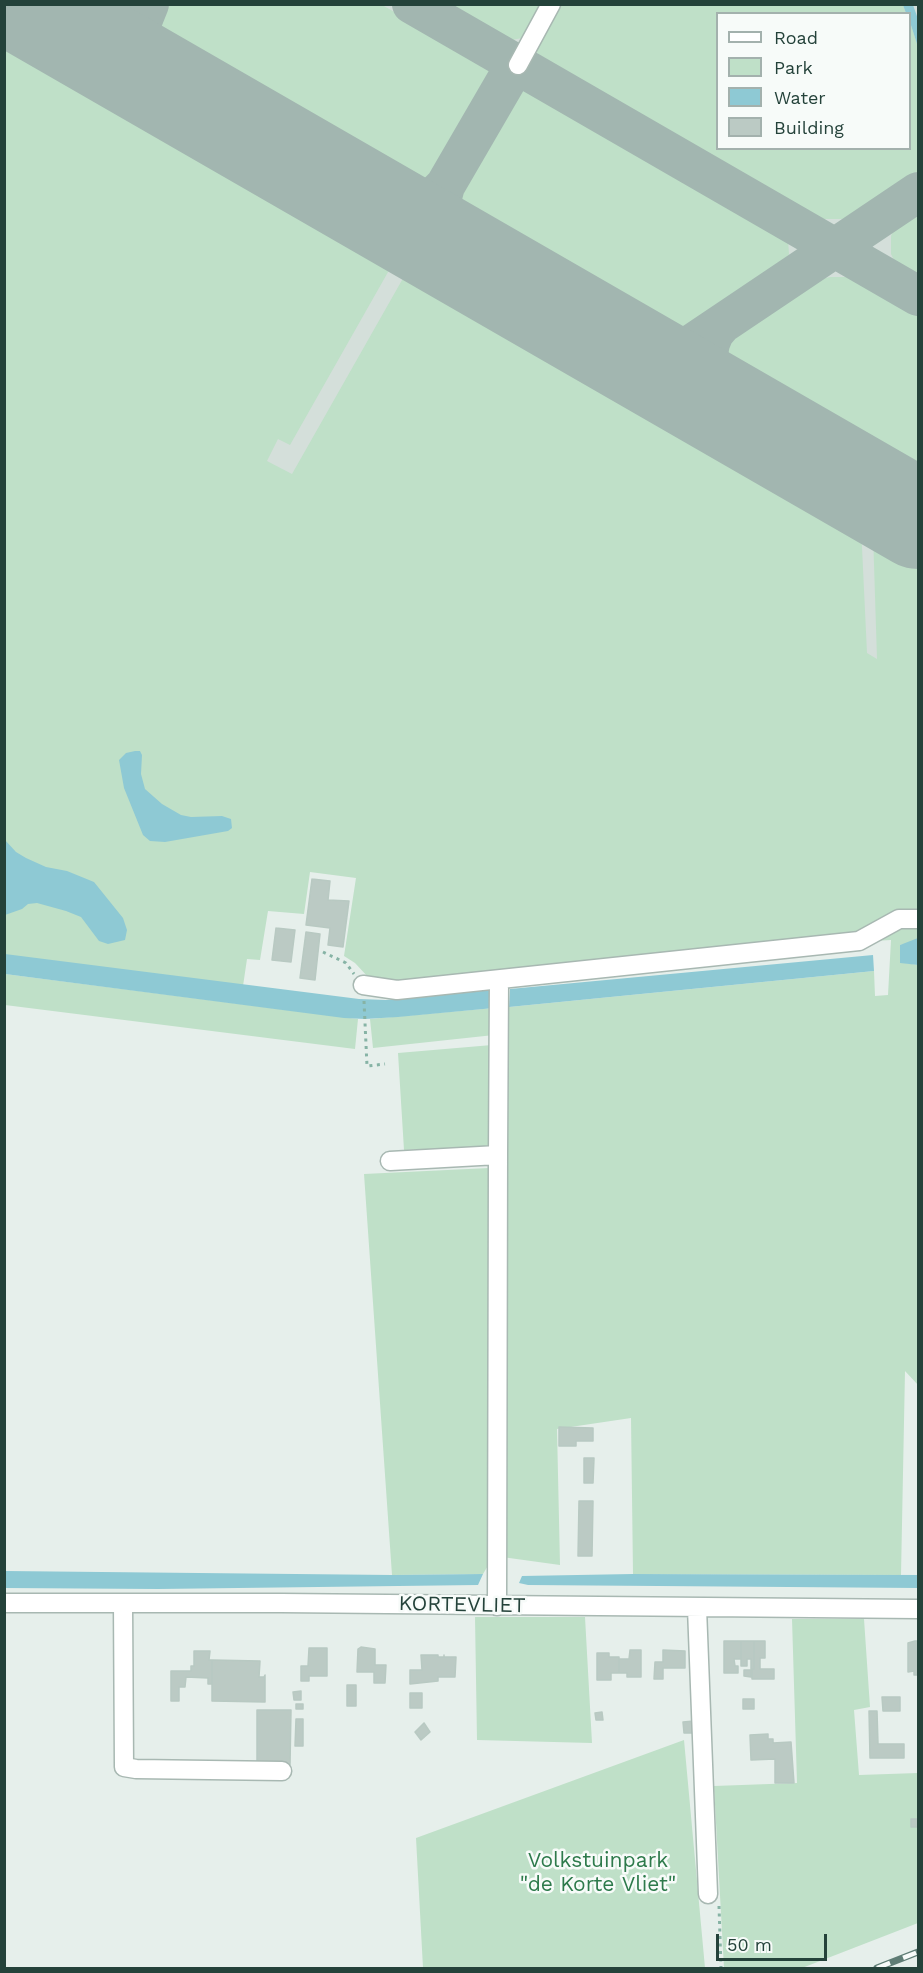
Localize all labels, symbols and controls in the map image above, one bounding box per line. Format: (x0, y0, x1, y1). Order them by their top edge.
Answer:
legend (716, 12, 911, 150)
text: Road (774, 27, 818, 48)
text: Park (774, 57, 813, 78)
text: Water (774, 87, 826, 108)
text: Building (774, 117, 844, 138)
street label: KORTEVLIET (398, 1591, 526, 1619)
park label: Volkstuinpark "de Korte Vliet" (520, 1848, 676, 1898)
scale bar (719, 1922, 830, 1960)
text: 50 m (727, 1934, 772, 1955)

